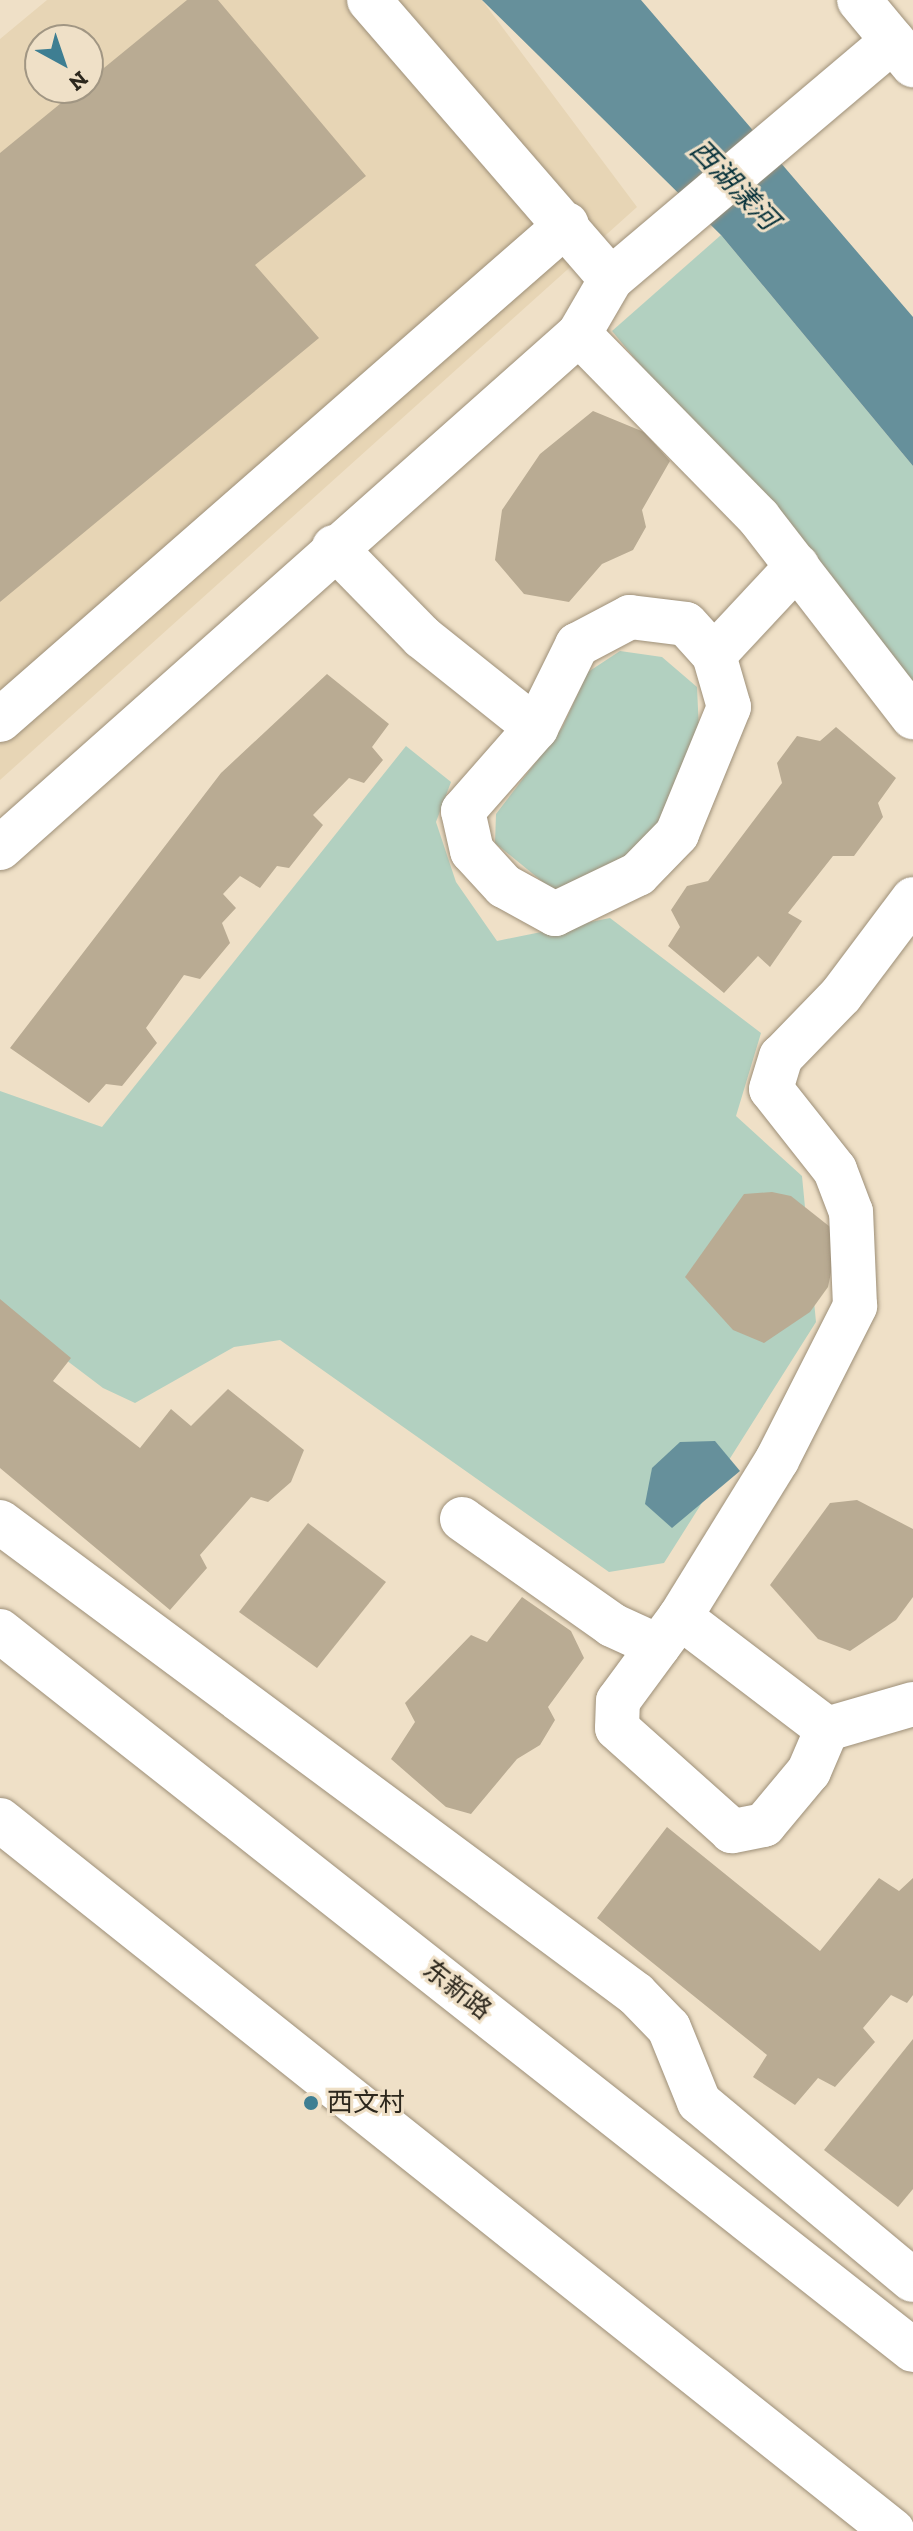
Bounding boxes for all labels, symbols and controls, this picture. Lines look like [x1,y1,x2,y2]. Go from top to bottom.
north arrow [24,24,104,104]
text: N [63,66,94,97]
water label: 西湖漾河 [683,133,785,237]
street label: 东新路 [417,1954,497,2026]
place label: 西文村 [327,2087,405,2119]
marker: 西文村 [302,2094,320,2112]

